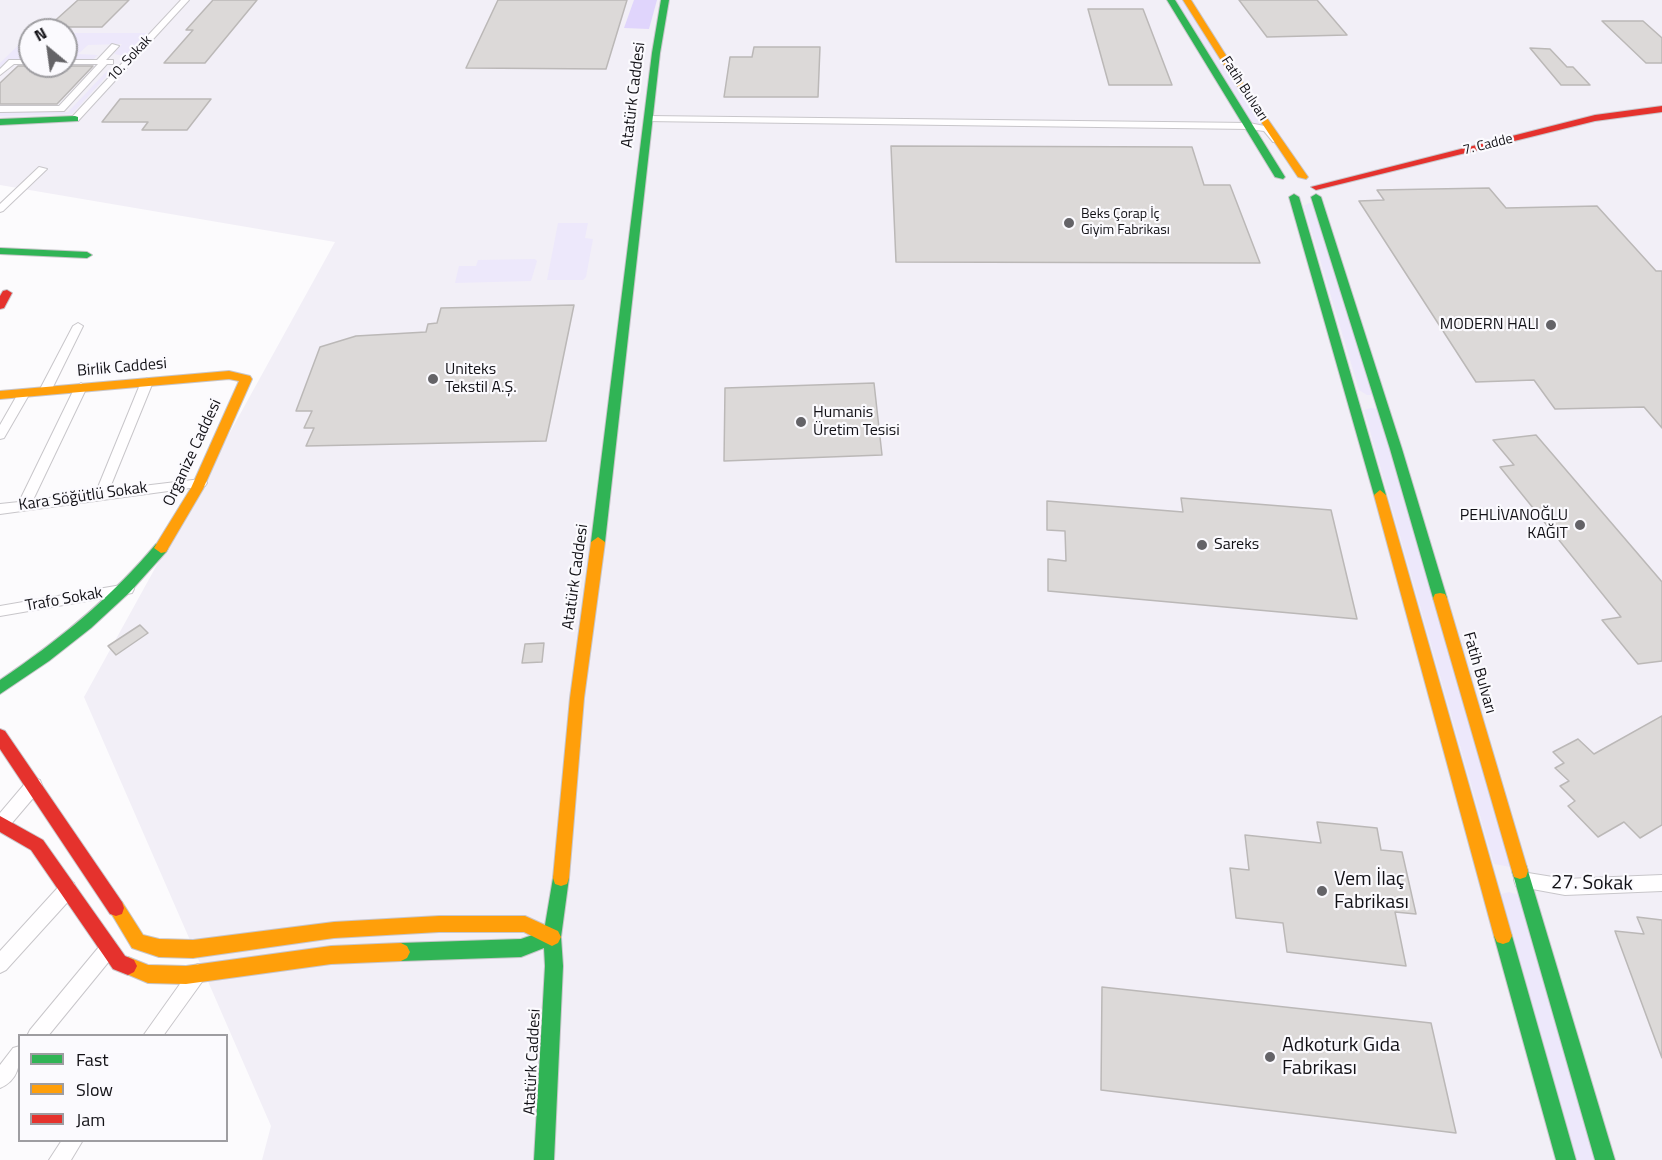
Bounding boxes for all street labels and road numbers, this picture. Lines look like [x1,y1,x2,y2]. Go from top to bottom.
street label: 10. Sokak [104,32,156,86]
street label: Atatürk Caddesi [618,41,650,149]
street label: Fatih Bulvarı [1217,54,1271,124]
street label: 7. Cadde [1461,131,1515,159]
street label: Birlik Caddesi [76,355,168,381]
street label: Organize Caddesi [160,396,226,510]
street label: Kara Söğütlü Sokak [17,478,149,516]
street label: Atatürk Caddesi [559,523,593,631]
street label: Trafo Sokak [24,584,104,616]
street label: Fatih Bulvarı [1458,630,1500,716]
street label: 27. Sokak [1551,871,1633,897]
street label: Atatürk Caddesi [521,1008,545,1116]

